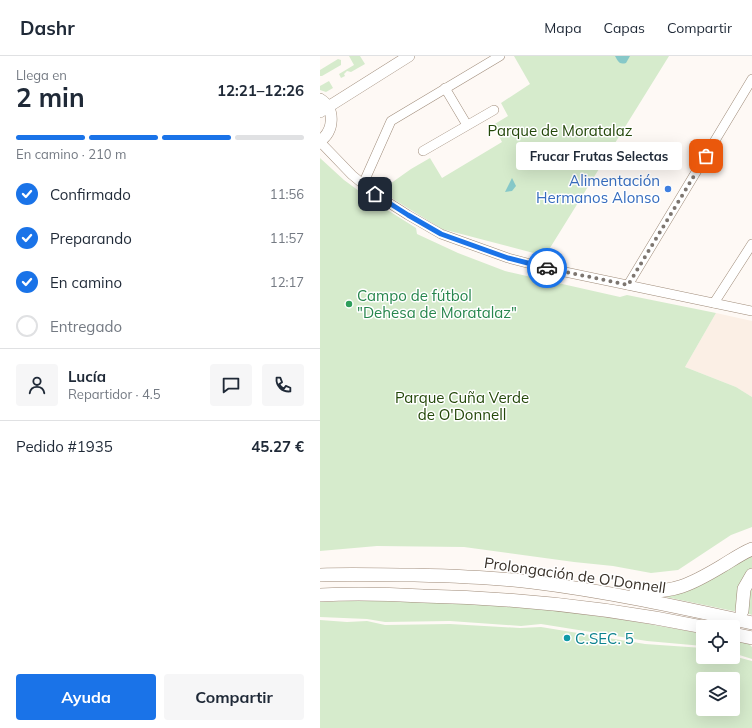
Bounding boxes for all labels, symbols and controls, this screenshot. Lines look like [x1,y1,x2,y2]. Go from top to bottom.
text: Dashr [20,16,75,40]
text: Mapa [544,19,582,37]
text: Capas [604,19,645,37]
text: Compartir [667,19,732,37]
text: Llega en [16,67,67,83]
text: 2 min [16,81,85,114]
text: 12:21–12:26 [217,81,304,100]
park label: Parque de Moratalaz [488,121,633,140]
pin [689,139,723,173]
callout: Frucar Frutas Selectas [516,142,682,170]
icon: bag [695,145,717,167]
text: En camino · 210 m [16,146,126,162]
text: Frucar Frutas Selectas [530,148,668,164]
place label: Alimentación Hermanos Alonso [536,171,660,207]
pin [358,177,392,211]
icon: check [16,183,38,205]
icon: home [364,183,386,205]
marker: Alimentación Hermanos Alonso [663,184,673,194]
text: Confirmado [50,185,131,204]
text: 11:56 [270,186,304,202]
icon: check [16,227,38,249]
text: Preparando [50,229,132,248]
text: 11:57 [270,230,304,246]
courier [527,248,567,288]
icon: car [536,257,558,279]
icon: check [16,271,38,293]
text: En camino [50,273,122,292]
text: 12:17 [270,274,304,290]
place label: Campo de fútbol "Dehesa de Moratalaz" [357,286,517,322]
marker: Campo de fútbol "Dehesa de Moratalaz" [344,299,354,309]
text: Entregado [50,317,122,336]
button: person [16,364,58,406]
button: chat [210,364,252,406]
button: phone [262,364,304,406]
text: Lucía [68,367,106,386]
text: Repartidor · 4.5 [68,386,161,402]
park label: Parque Cuña Verde de O'Donnell [395,388,529,424]
text: Pedido #1935 [16,437,113,456]
text: 45.27 € [251,437,304,456]
street label: Prolongación de O'Donnell [483,553,667,597]
map controls [696,620,740,716]
button: locate [696,620,740,664]
place label: C.SEC. 5 [575,629,634,648]
marker: C.SEC. 5 [562,633,572,643]
button: layers [696,672,740,716]
button: Ayuda [16,674,156,720]
button: Compartir [164,674,304,720]

